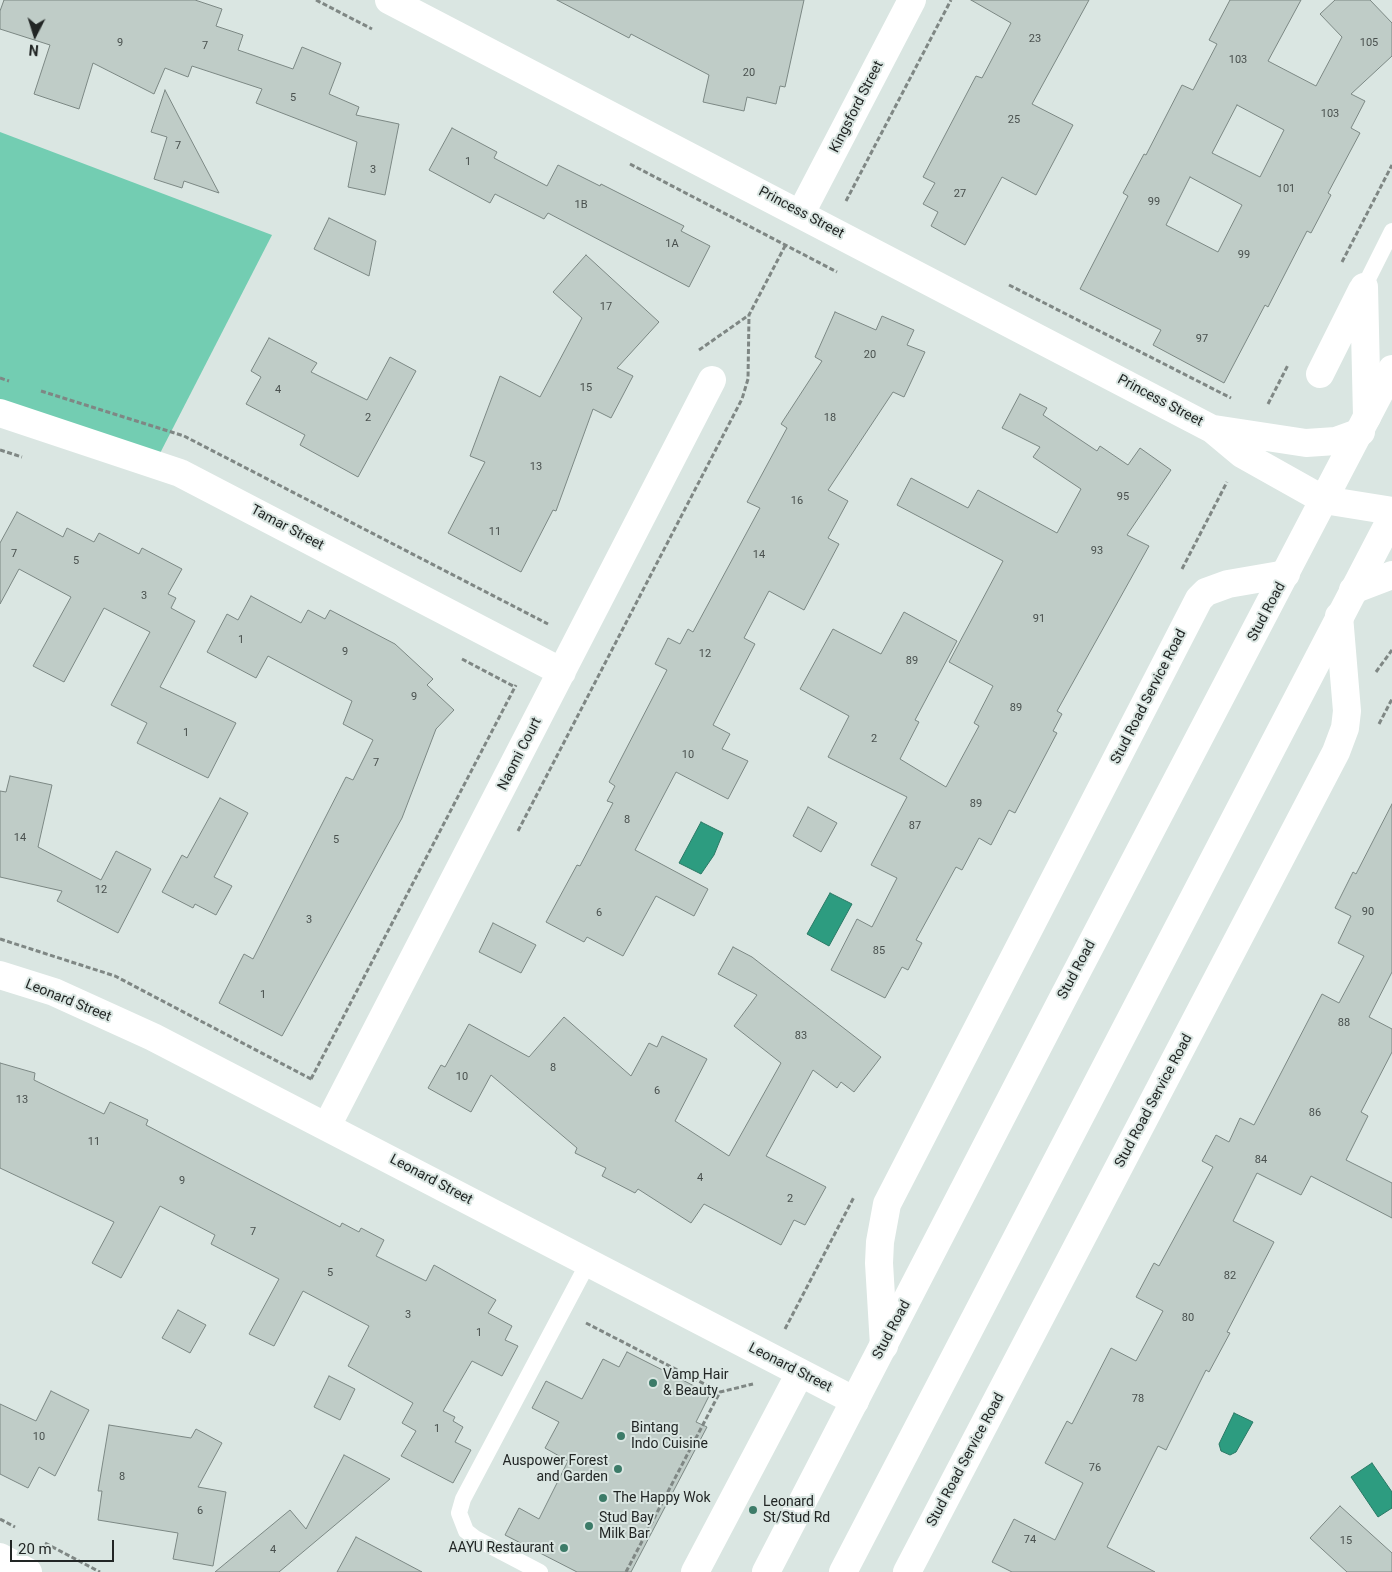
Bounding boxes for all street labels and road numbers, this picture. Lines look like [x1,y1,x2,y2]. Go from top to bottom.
street label: Kingsford Street [827,58,887,156]
street label: Princess Street [755,183,847,243]
street label: Princess Street [1114,371,1206,431]
street label: Tamar Street [248,502,326,554]
street label: Stud Road [1245,580,1289,644]
street label: Stud Road Service Road [1108,627,1190,767]
street label: Naomi Court [495,715,545,793]
street label: Stud Road [1055,938,1099,1002]
street label: Leonard Street [23,976,113,1026]
street label: Stud Road Service Road [1112,1031,1196,1171]
street label: Leonard Street [387,1151,475,1209]
street label: Stud Road [870,1298,914,1362]
street label: Leonard Street [746,1340,834,1396]
street label: Stud Road Service Road [924,1390,1008,1530]

